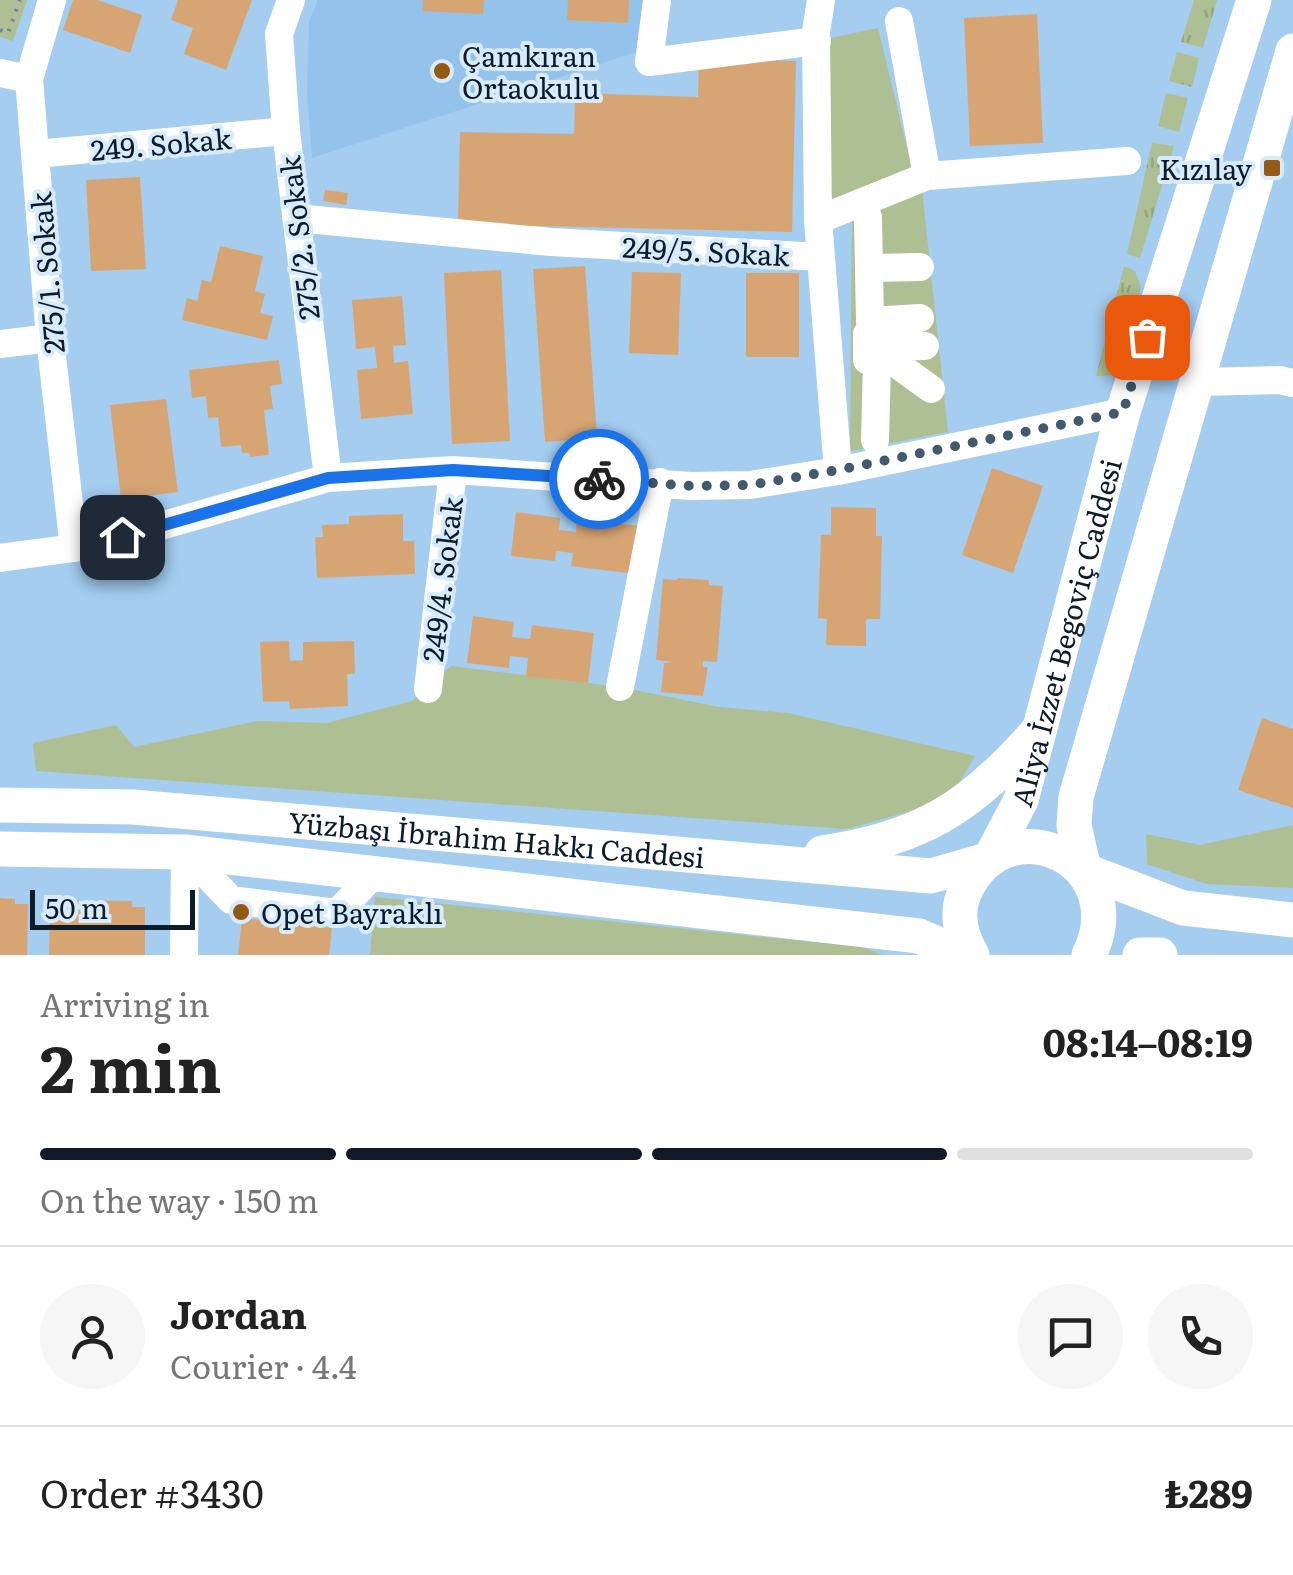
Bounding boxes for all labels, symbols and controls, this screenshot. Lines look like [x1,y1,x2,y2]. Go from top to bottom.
place label: Çamkıran Ortaokulu [462,34,600,108]
marker: Çamkıran Ortaokulu [431,60,453,82]
street label: 249. Sokak [89,116,234,170]
place label: Kızılay [1160,147,1253,189]
street label: 275/2. Sokak [267,153,329,322]
marker: Kızılay [1261,157,1283,179]
street label: 275/1. Sokak [18,190,74,355]
street label: 249/5. Sokak [621,225,792,275]
pin [1105,295,1190,380]
icon: bag [1120,310,1175,365]
courier [549,429,649,529]
icon: bike [572,452,627,507]
street label: Aliya İzzet Begoviç Caddesi [999,454,1131,811]
street label: 249/4. Sokak [410,493,472,664]
pin [80,495,165,580]
icon: home [95,510,150,565]
street label: Yüzbaşı İbrahim Hakkı Caddesi [287,800,706,877]
scale bar [30,885,195,930]
text: 50 m [45,886,108,928]
place label: Opet Bayraklı [261,891,443,933]
marker: Opet Bayraklı [230,901,252,923]
text: Arriving in [40,979,210,1027]
text: 08:14–08:19 [1043,1012,1253,1069]
text: 2 min [40,1016,222,1113]
text: On the way · 150 m [40,1175,319,1223]
button: person [40,1284,145,1389]
text: Jordan [170,1284,307,1341]
button: chat [1018,1284,1123,1389]
button: phone [1148,1284,1253,1389]
text: Courier · 4.4 [170,1341,357,1389]
text: Order #3430 [40,1463,264,1520]
text: ₺289 [1164,1463,1253,1520]

